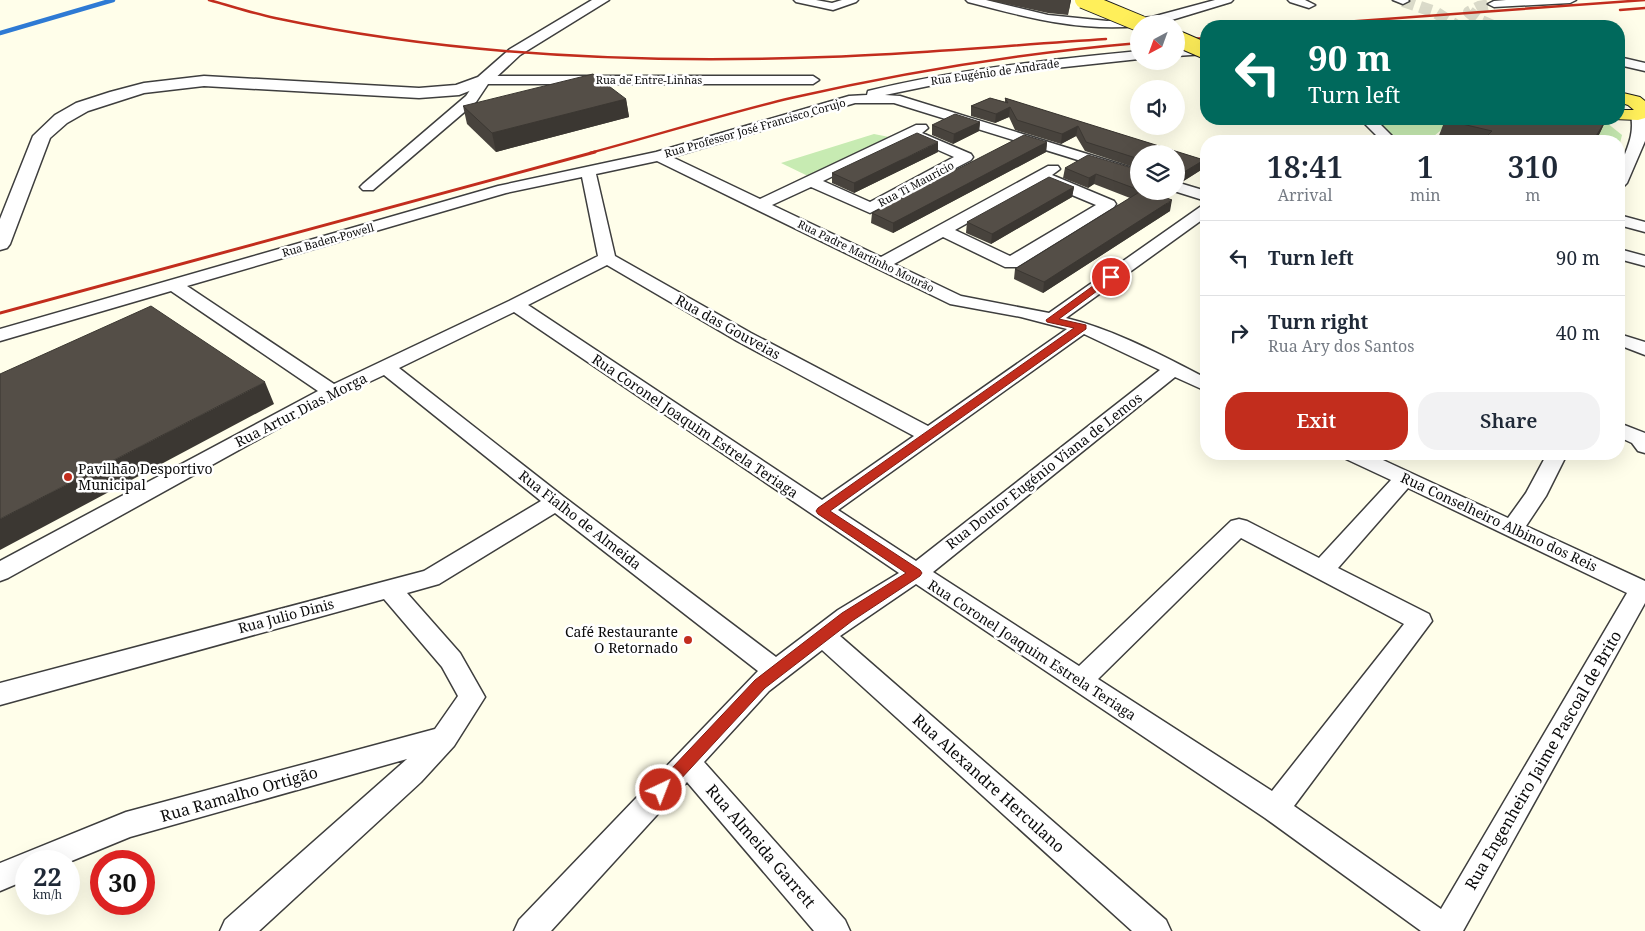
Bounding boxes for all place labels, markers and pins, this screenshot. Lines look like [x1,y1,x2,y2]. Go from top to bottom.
pin [1090,256,1132,298]
place label: Pavilhão Desportivo Municipal [78,459,213,494]
marker: Pavilhão Desportivo Municipal [62,471,74,483]
place label: Café Restaurante O Retornado [565,622,678,657]
marker: Café Restaurante O Retornado [682,634,694,646]

